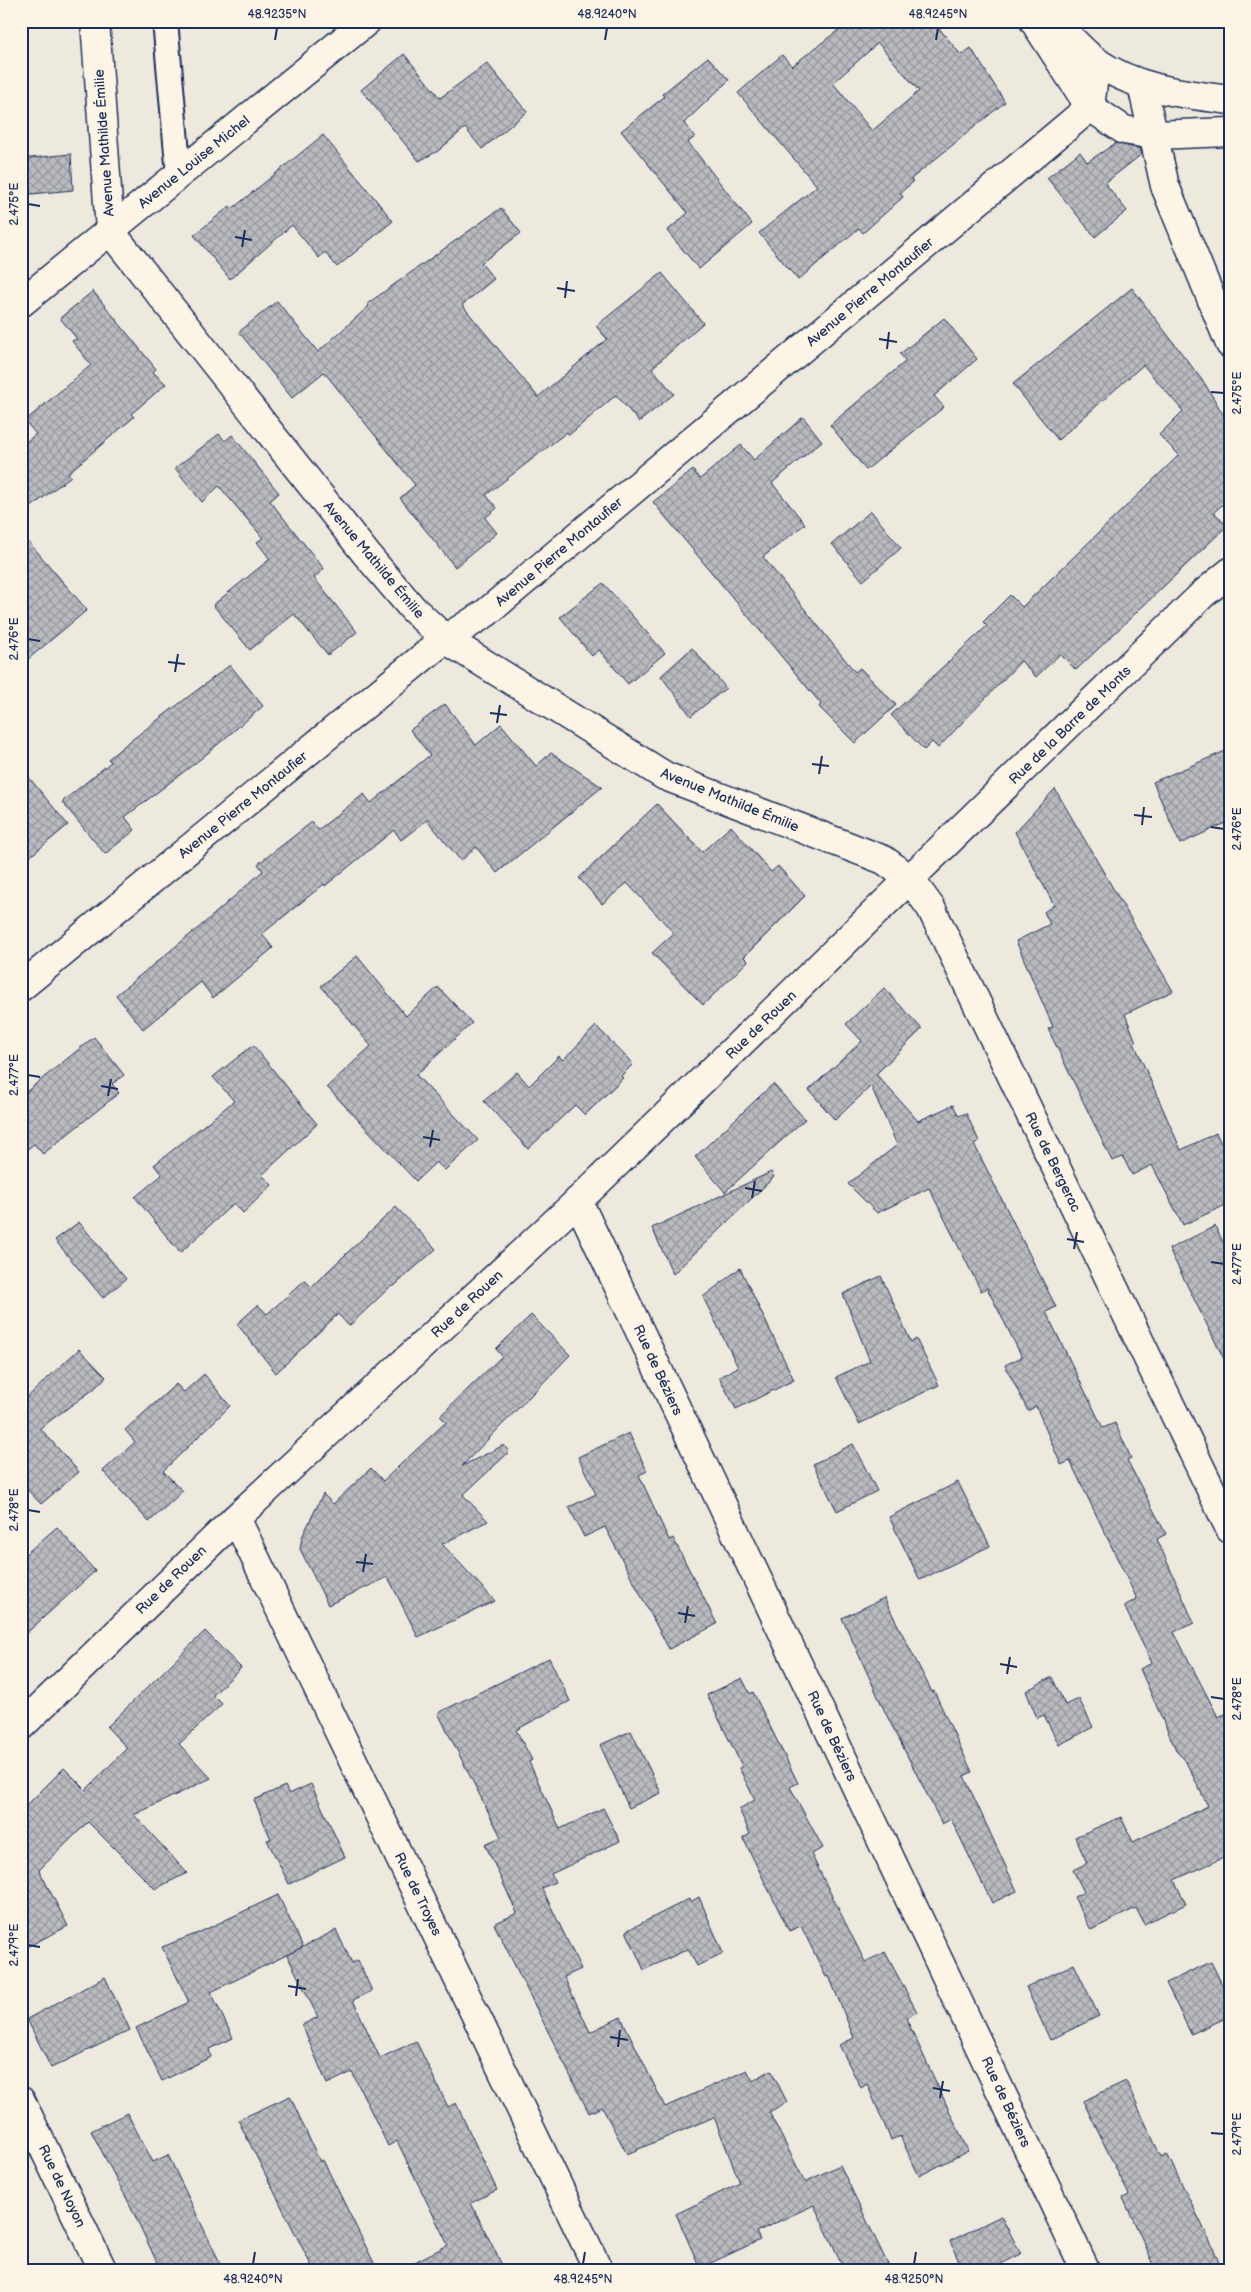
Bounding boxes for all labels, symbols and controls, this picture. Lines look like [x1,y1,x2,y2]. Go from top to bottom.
text: 48.9235°N [247,7,307,22]
text: 48.9240°N [577,7,637,22]
text: 48.9245°N [908,7,968,22]
street label: Avenue Mathilde Émilie [89,69,118,217]
street label: Avenue Louise Michel [135,112,253,212]
text: 2.475°E [7,183,22,225]
street label: Avenue Pierre Montaufier [803,233,938,350]
text: 2.475°E [1230,372,1245,414]
street label: Avenue Pierre Montaufier [492,493,627,610]
street label: Avenue Mathilde Émilie [320,497,429,622]
text: 2.476°E [7,617,22,661]
street label: Rue de la Barre de Monts [1005,662,1135,788]
street label: Avenue Pierre Montaufier [175,747,312,862]
street label: Avenue Mathilde Émilie [658,764,802,836]
text: 2.476°E [1230,807,1245,851]
street label: Rue de Rouen [722,987,800,1063]
text: 2.477°E [7,1054,22,1096]
street label: Rue de Bergerac [1021,1109,1085,1215]
text: 2.477°E [1230,1243,1245,1285]
street label: Rue de Rouen [428,1266,506,1341]
street label: Rue de Béziers [630,1322,686,1418]
text: 2.478°E [7,1488,22,1532]
street label: Rue de Rouen [132,1542,210,1618]
text: 2.478°E [1230,1677,1245,1721]
street label: Rue de Béziers [804,1688,860,1784]
street label: Rue de Troyes [391,1850,446,1938]
text: 2.479°E [7,1923,22,1967]
street label: Rue de Béziers [978,2054,1034,2150]
text: 2.479°E [1230,2112,1245,2156]
street label: Rue de Noyon [35,2142,89,2230]
text: 48.9240°N [223,2272,283,2287]
text: 48.9245°N [553,2272,613,2287]
text: 48.9250°N [884,2272,944,2287]

